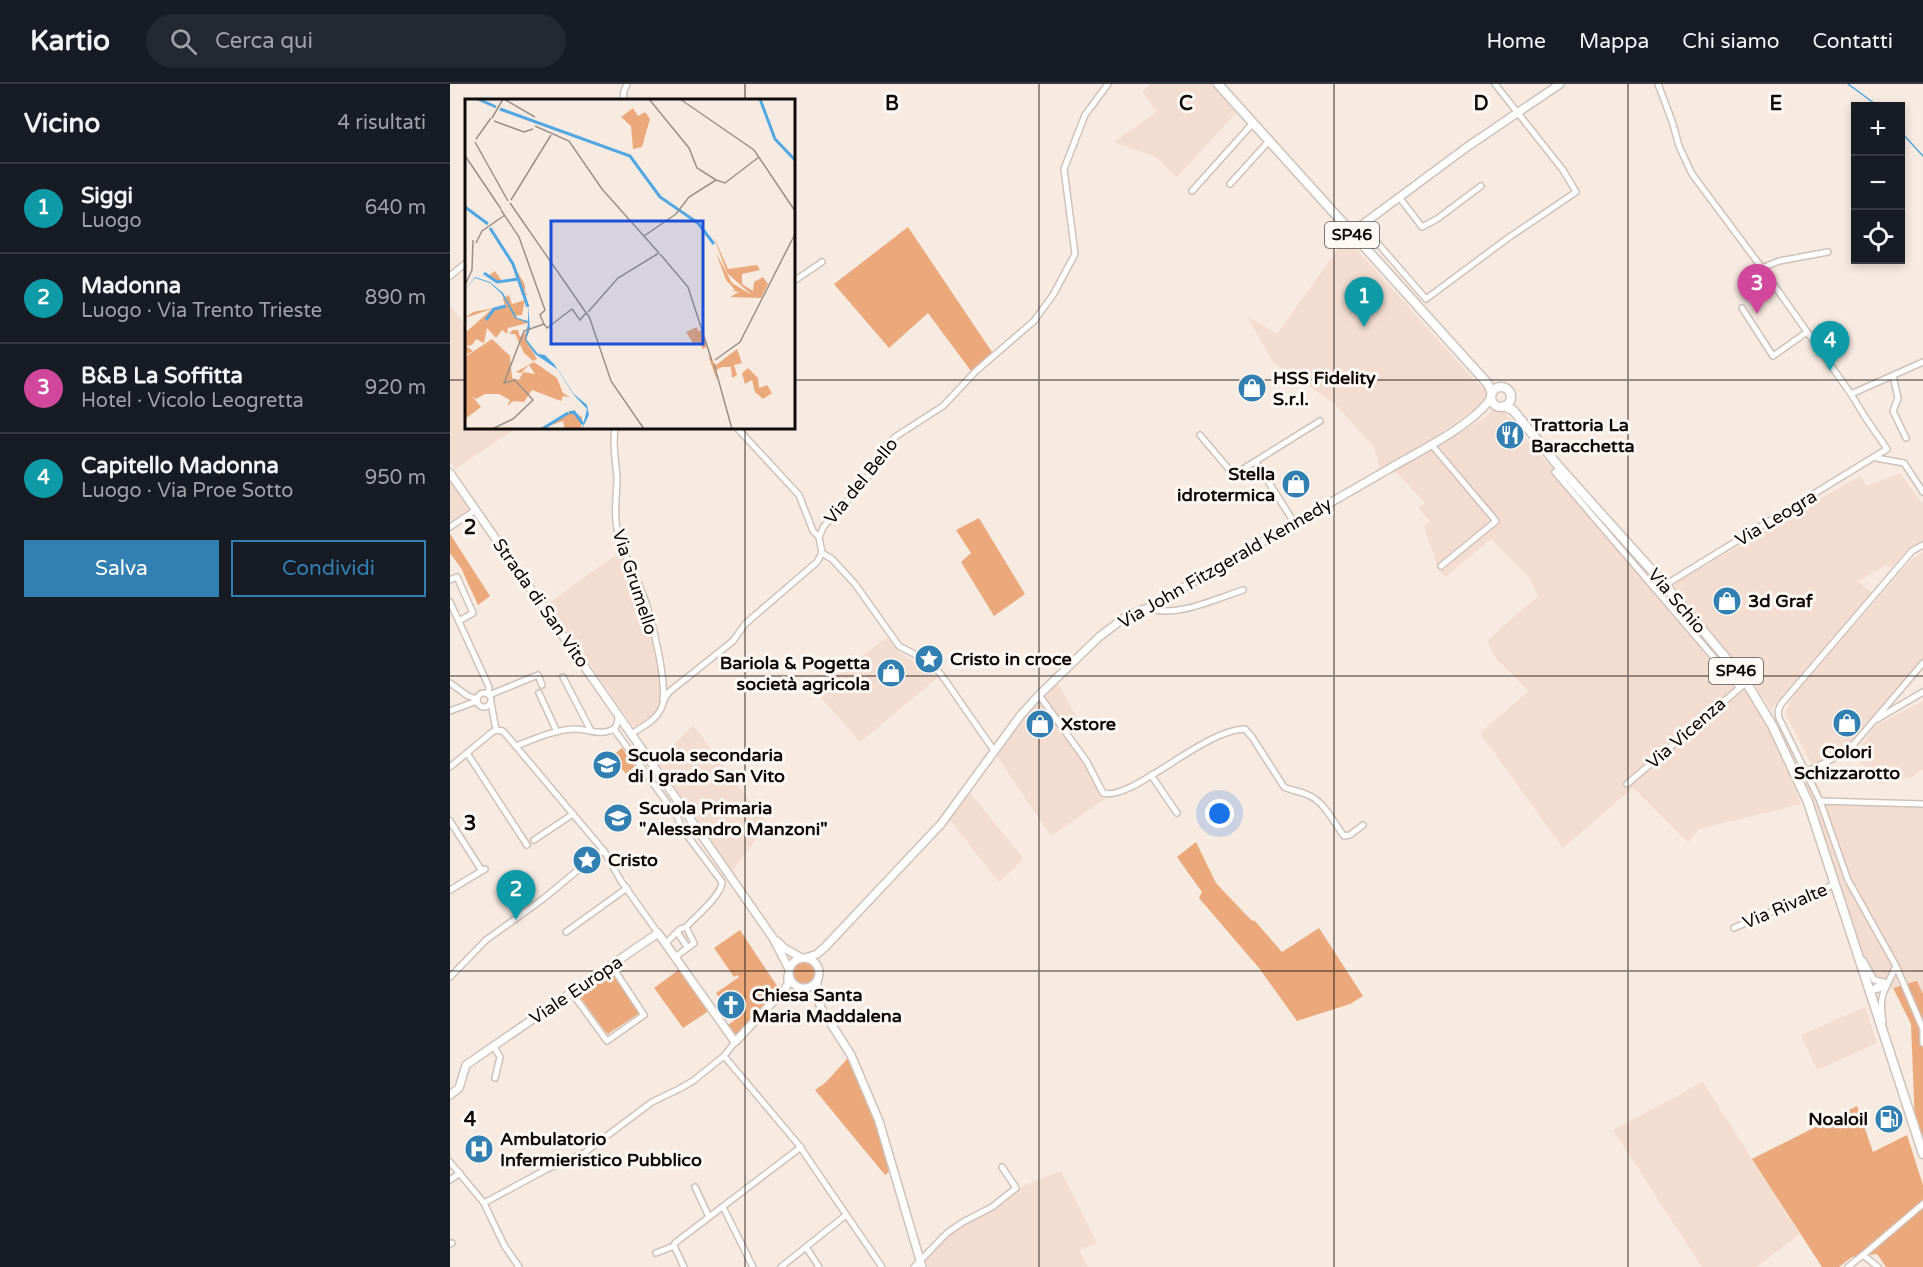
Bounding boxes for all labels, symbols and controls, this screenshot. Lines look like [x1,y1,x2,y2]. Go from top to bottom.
search box [146,14,566,68]
text: Kartio [30,24,110,58]
icon: search [167,25,200,58]
text: Cerca qui [215,28,313,54]
text: Home [1486,29,1546,54]
text: Mappa [1579,29,1649,54]
text: Chi siamo [1682,29,1780,54]
text: Contatti [1813,29,1893,54]
text: B [885,92,899,116]
text: C [1179,92,1193,116]
text: D [1473,92,1489,116]
text: E [1770,92,1783,116]
inset map [465,99,795,429]
map controls [1851,102,1905,264]
button: + [1851,102,1905,156]
text: Vicino [24,108,100,139]
text: 4 risultati [338,111,426,135]
button: − [1851,156,1905,210]
text: Siggi [81,183,133,209]
text: 1 [37,196,50,220]
text: 640 m [365,196,426,220]
text: Luogo [81,209,142,233]
button: locate [1851,210,1905,264]
road number: SP46 [1325,222,1379,248]
pin: 3 [1738,264,1776,314]
text: Madonna [81,273,181,299]
pin: 1 [1344,278,1384,327]
text: 2 [37,286,50,310]
text: 890 m [365,286,426,310]
text: Luogo · Via Trento Trieste [81,299,322,323]
pin: 4 [1810,322,1850,371]
text: B&B La Soffitta [81,363,243,389]
place label: HSS Fidelity S.r.l. [1273,367,1376,410]
shop icon: HSS Fidelity S.r.l. [1236,372,1268,404]
text: 3 [37,376,50,400]
text: 920 m [365,376,426,400]
text: Hotel · Vicolo Leogretta [81,389,304,413]
place label: Trattoria La Baracchetta [1530,414,1635,457]
restaurant icon: Trattoria La Baracchetta [1494,419,1526,451]
street label: Via del Bello [819,433,903,529]
text: Capitello Madonna [81,453,279,479]
place label: Stella idrotermica [1177,463,1275,506]
text: 4 [37,466,50,490]
text: 950 m [365,466,426,490]
shop icon: Stella idrotermica [1280,468,1312,500]
text: Luogo · Via Proe Sotto [81,479,293,503]
street label: Via Leogra [1731,485,1821,551]
street label: Via John Fitzgerald Kennedy [1114,493,1336,633]
text: 2 [464,516,476,540]
street label: Via Grumello [608,526,662,638]
street label: Strada di San Vito [488,534,594,672]
button: Salva [24,540,219,597]
button: Condividi [231,540,426,597]
street label: Via Schio [1643,564,1711,638]
shop icon: 3d Graf [1711,585,1743,617]
place label: 3d Graf [1748,590,1814,612]
place icon: Cristo in croce [913,643,945,675]
place label: Cristo in croce [950,648,1072,670]
place label: Bariola & Pogetta società agricola [720,652,870,695]
shop icon: Bariola & Pogetta società agricola [875,657,907,689]
road number: SP46 [1709,658,1763,684]
street label: Via Vicenza [1642,693,1730,773]
shop icon: Colori Schizzarotto [1831,707,1863,739]
shop icon: Xstore [1024,708,1056,740]
place label: Xstore [1061,713,1116,735]
place label: Colori Schizzarotto [1794,741,1900,784]
place label: Scuola secondaria di I grado San Vito [628,744,785,787]
school or university icon: Scuola secondaria di I grado San Vito [591,749,623,781]
place label: Scuola Primaria "Alessandro Manzoni" [639,797,828,840]
your location [1205,799,1234,828]
school or university icon: Scuola Primaria "Alessandro Manzoni" [602,802,634,834]
text: 3 [464,812,476,836]
place icon: Cristo [571,844,603,876]
place label: Cristo [608,849,658,871]
pin: 2 [496,870,536,920]
street label: Via Rivalte [1739,878,1831,934]
street label: Viale Europa [525,951,627,1029]
place label: Chiesa Santa Maria Maddalena [752,984,902,1027]
church icon: Chiesa Santa Maria Maddalena [715,989,747,1021]
fuel station icon: Noaloil [1873,1103,1905,1135]
text: 4 [464,1108,477,1132]
place label: Noaloil [1808,1108,1868,1130]
place label: Ambulatorio Infermieristico Pubblico [500,1128,702,1171]
hospital icon: Ambulatorio Infermieristico Pubblico [463,1133,495,1165]

